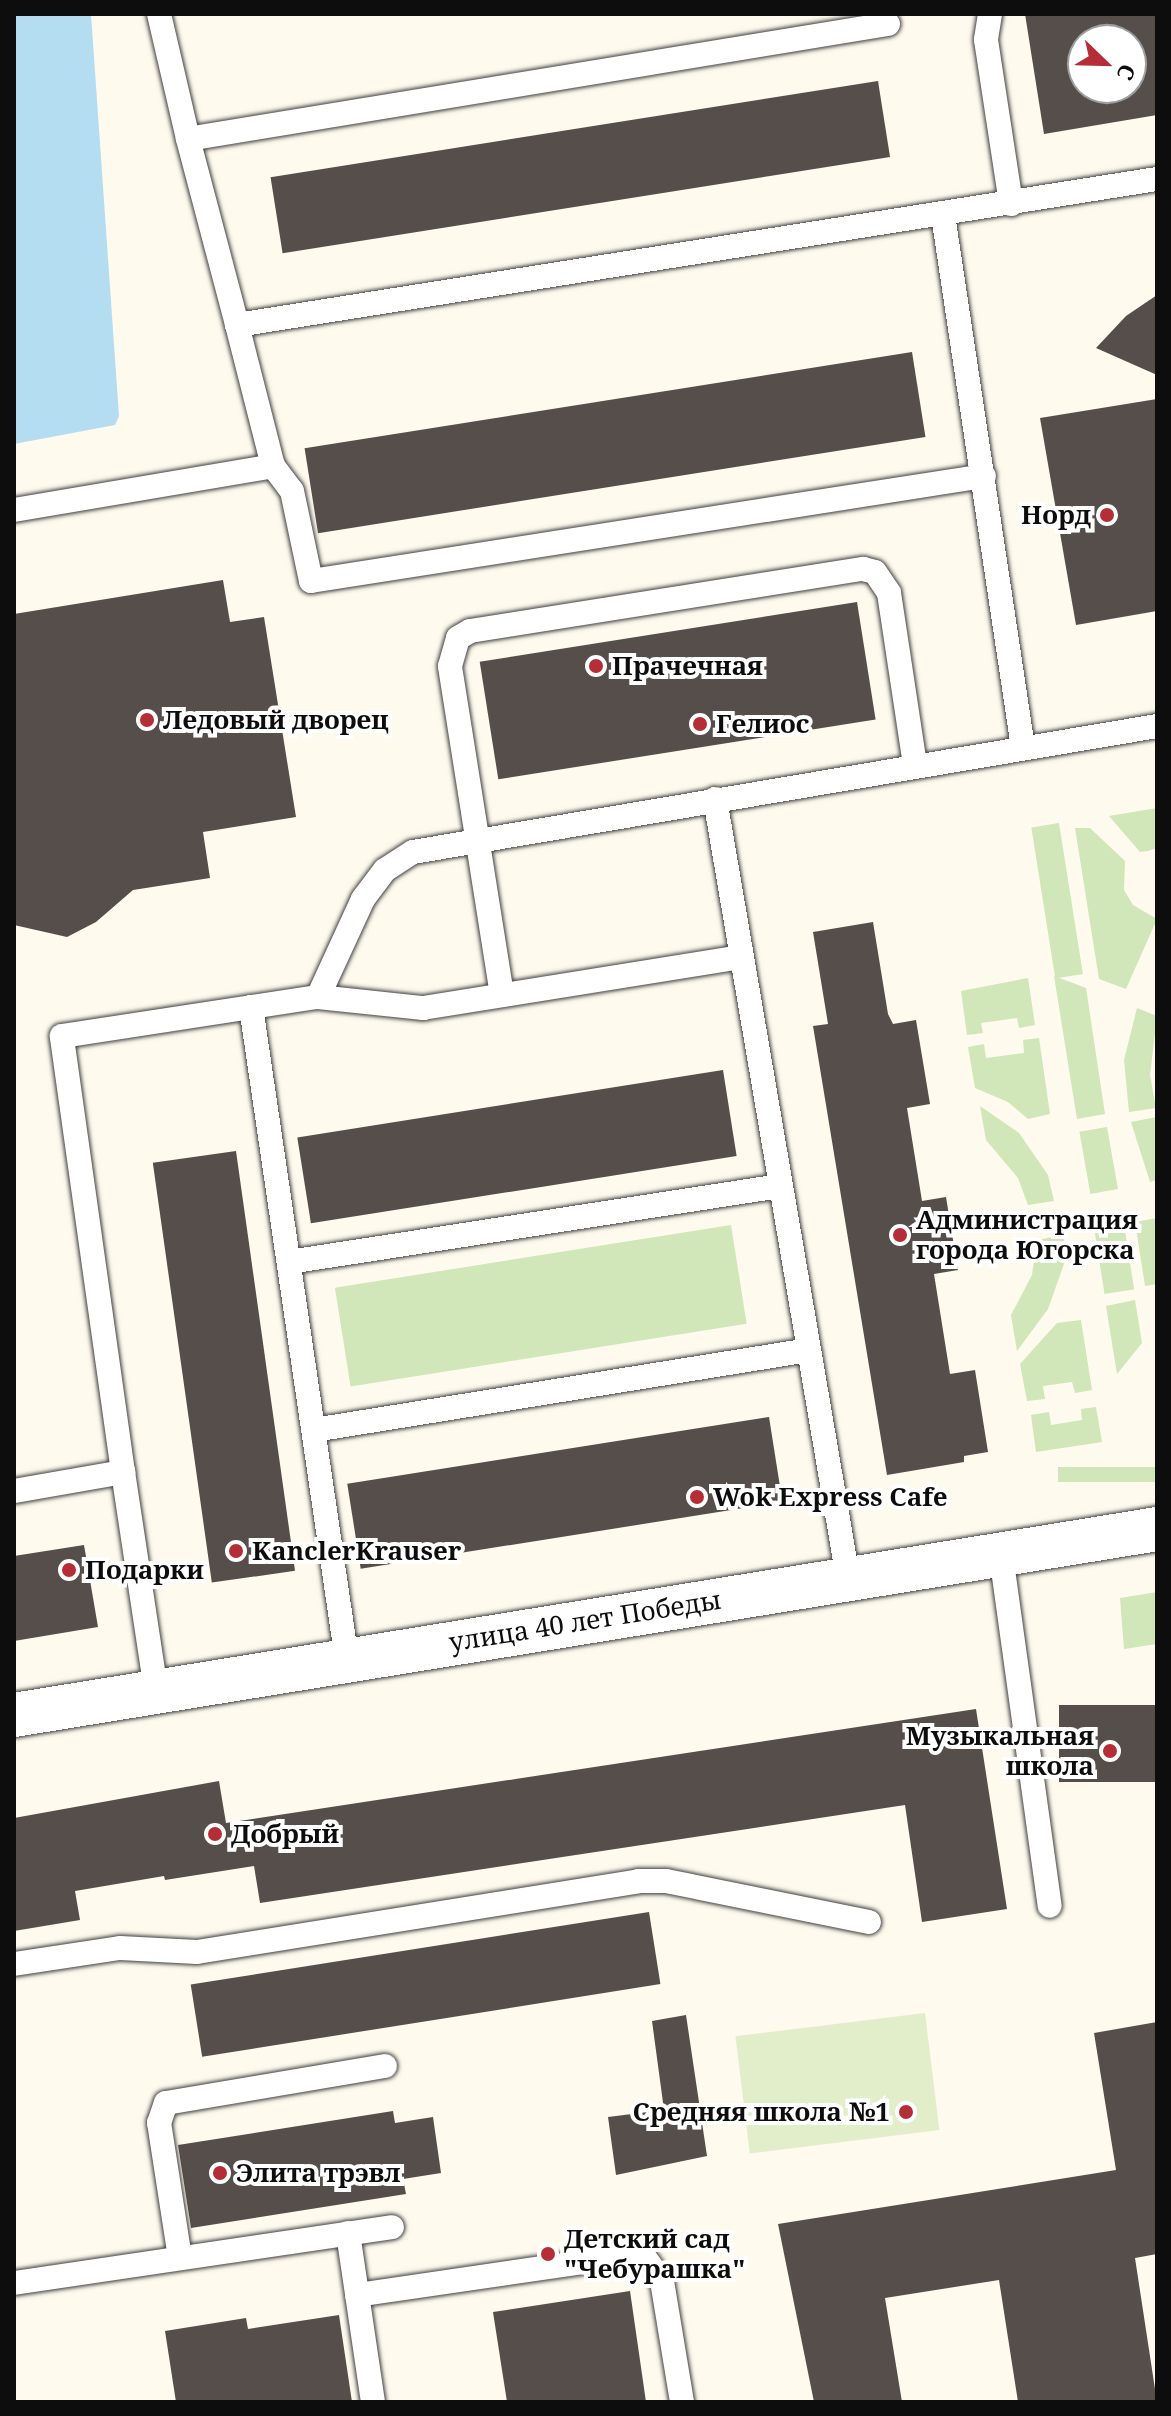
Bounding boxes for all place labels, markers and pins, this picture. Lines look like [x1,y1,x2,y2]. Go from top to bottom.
place label: Норд [1021,499,1091,531]
marker: Норд [1098,506,1116,524]
place label: Прачечная [612,650,763,682]
marker: Прачечная [587,657,605,675]
place label: Ледовый дворец [163,704,389,736]
place label: Гелиос [716,708,809,740]
marker: Ледовый дворец [138,711,156,729]
marker: Гелиос [691,715,709,733]
place label: Администрация города Югорска [916,1204,1138,1266]
marker: Администрация города Югорска [891,1226,909,1244]
place label: Wok Express Cafe [713,1481,948,1513]
marker: Wok Express Cafe [688,1488,706,1506]
place label: KanclerKrauser [252,1535,461,1567]
marker: KanclerKrauser [227,1542,245,1560]
place label: Подарки [85,1554,204,1586]
marker: Подарки [60,1561,78,1579]
place label: Музыкальная школа [906,1720,1094,1782]
marker: Музыкальная школа [1101,1742,1119,1760]
place label: Добрый [231,1818,339,1850]
marker: Добрый [206,1825,224,1843]
place label: Средняя школа №1 [633,2096,890,2128]
marker: Средняя школа №1 [897,2103,915,2121]
place label: Элита трэвл [236,2157,401,2189]
marker: Элита трэвл [211,2164,229,2182]
place label: Детский сад "Чебурашка" [564,2223,745,2284]
marker: Детский сад "Чебурашка" [539,2245,557,2263]

